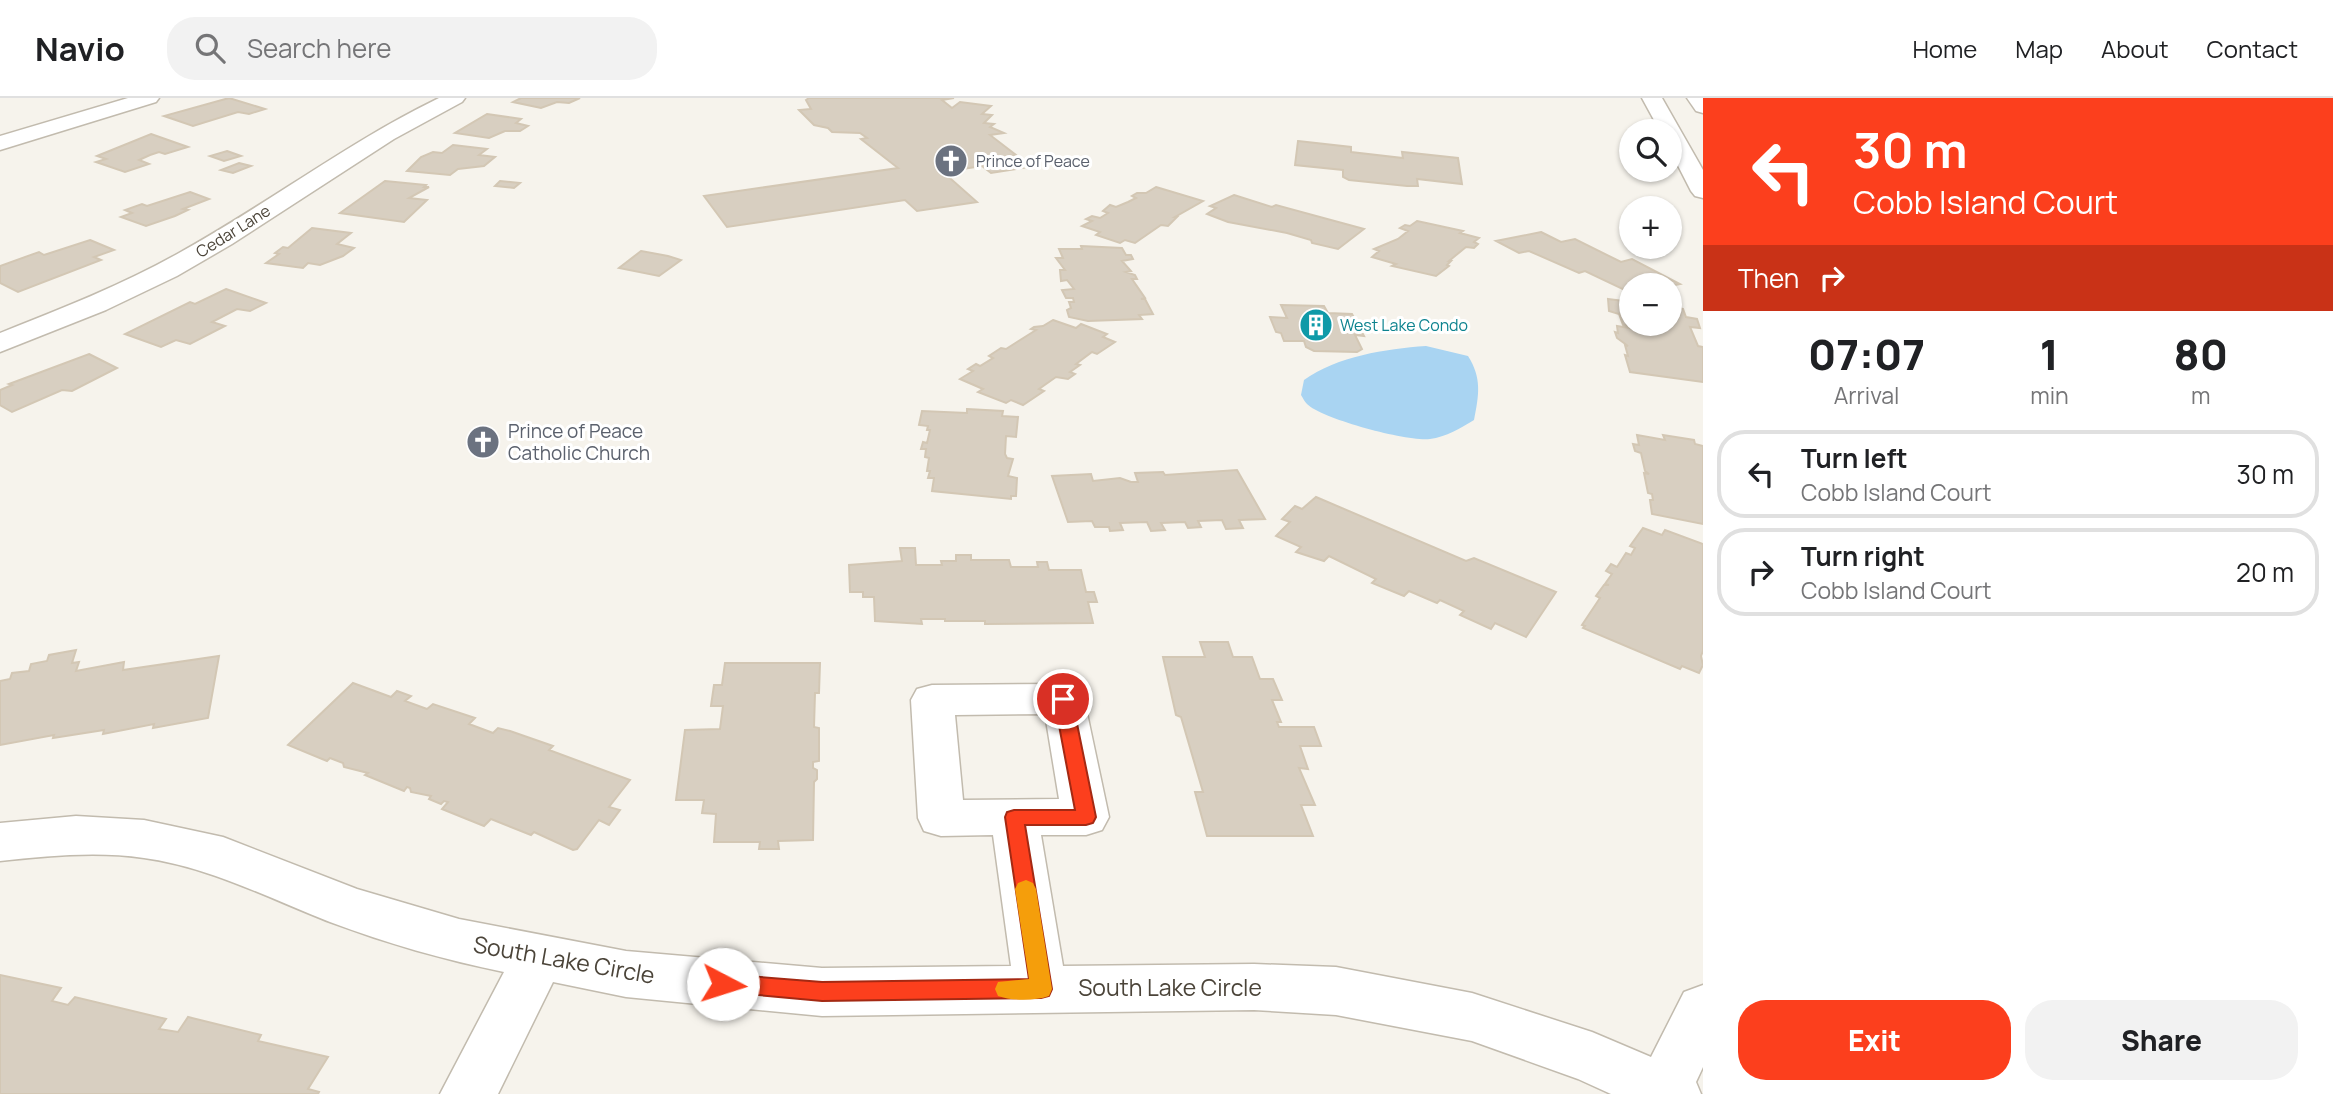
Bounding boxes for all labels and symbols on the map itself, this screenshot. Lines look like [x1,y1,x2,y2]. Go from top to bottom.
church icon: Prince of Peace [932,142,970,180]
place label: Prince of Peace [976,150,1090,172]
street label: Cedar Lane [192,199,274,263]
building icon: West Lake Condo [1297,306,1335,344]
place label: West Lake Condo [1340,314,1468,336]
place label: Prince of Peace Catholic Church [508,418,650,466]
church icon: Prince of Peace Catholic Church [464,423,502,461]
pin [1033,669,1093,729]
street label: South Lake Circle [471,927,657,991]
position arrow [686,947,760,1021]
street label: South Lake Circle [1078,971,1262,1003]

